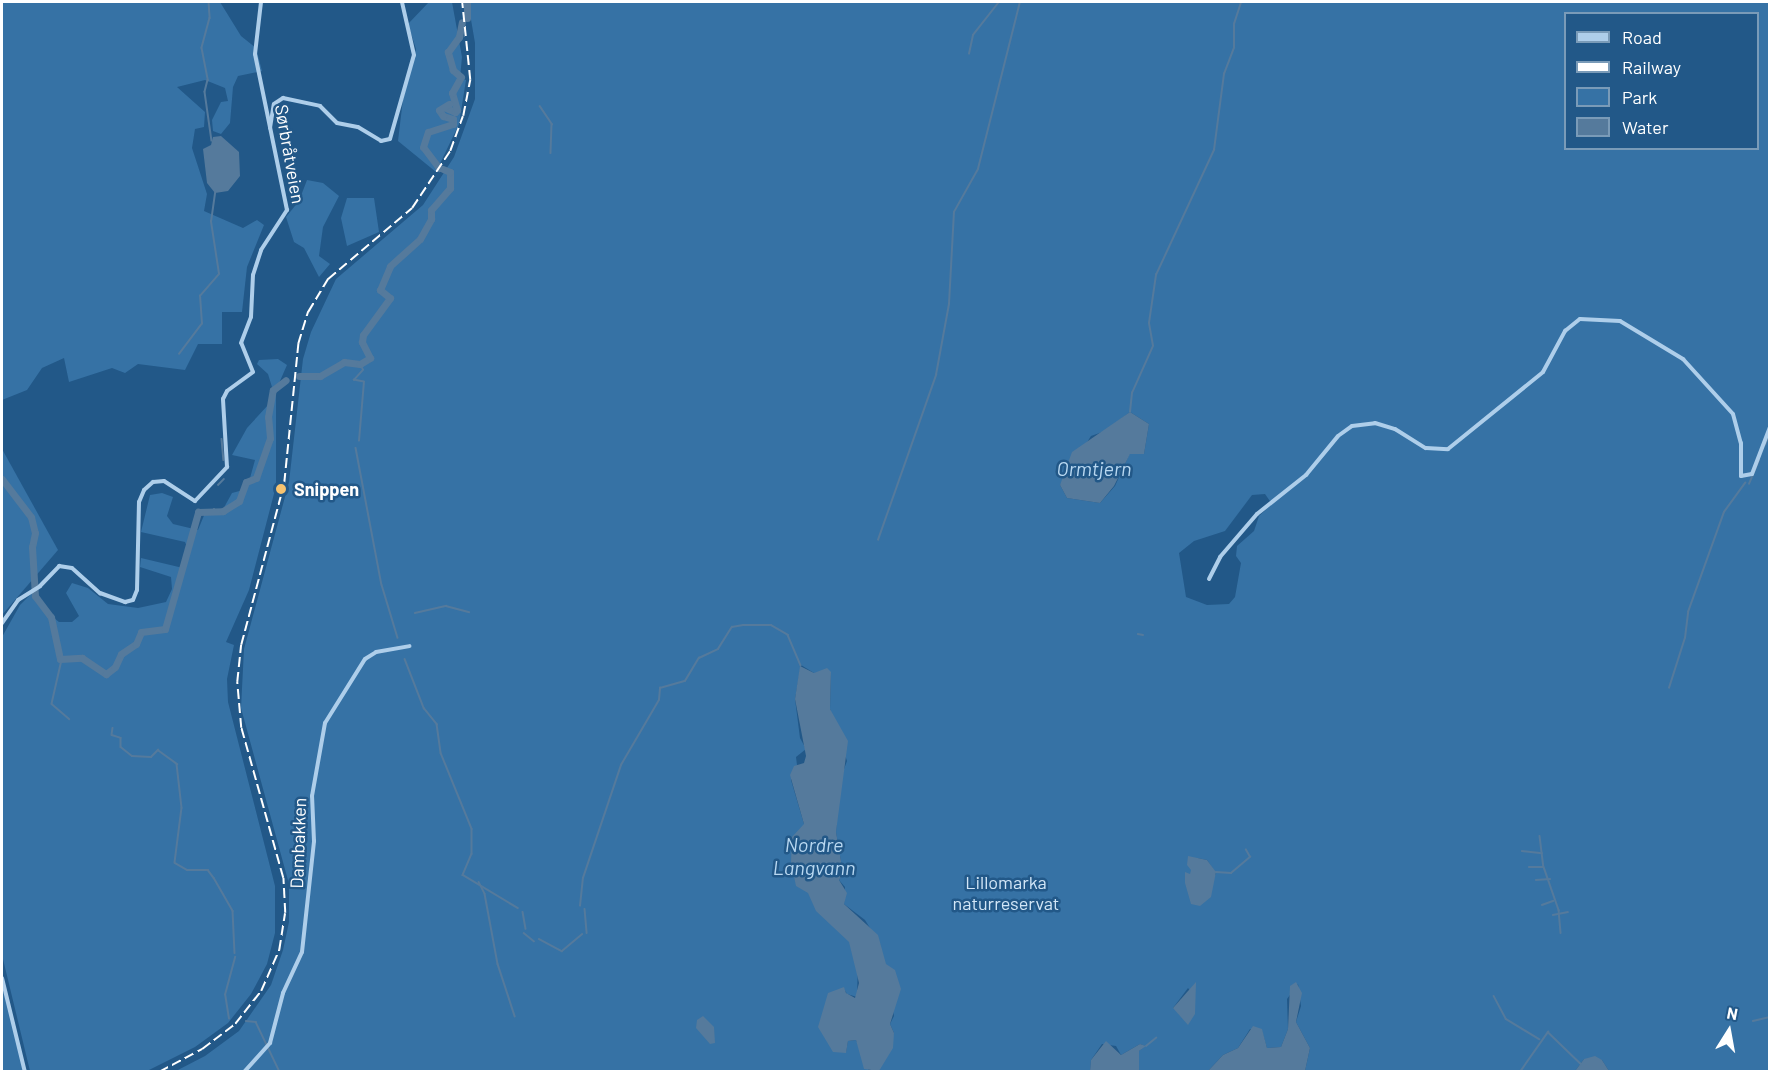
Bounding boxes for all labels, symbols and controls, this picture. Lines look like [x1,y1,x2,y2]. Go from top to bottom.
legend [1564,12,1759,150]
text: Road [1622,26,1662,48]
text: Railway [1622,56,1681,78]
text: Park [1622,86,1657,108]
street label: Sørbråtveien [271,103,309,205]
text: Water [1622,116,1669,138]
water label: Ormtjern [1057,456,1131,480]
place label: Snippen [294,478,359,500]
marker: Snippen [272,480,290,498]
street label: Dambakken [286,797,310,889]
water label: Nordre Langvann [773,833,855,880]
park label: Lillomarka naturreservat [953,872,1059,914]
north arrow [1699,1001,1759,1061]
text: N [1725,1002,1740,1023]

